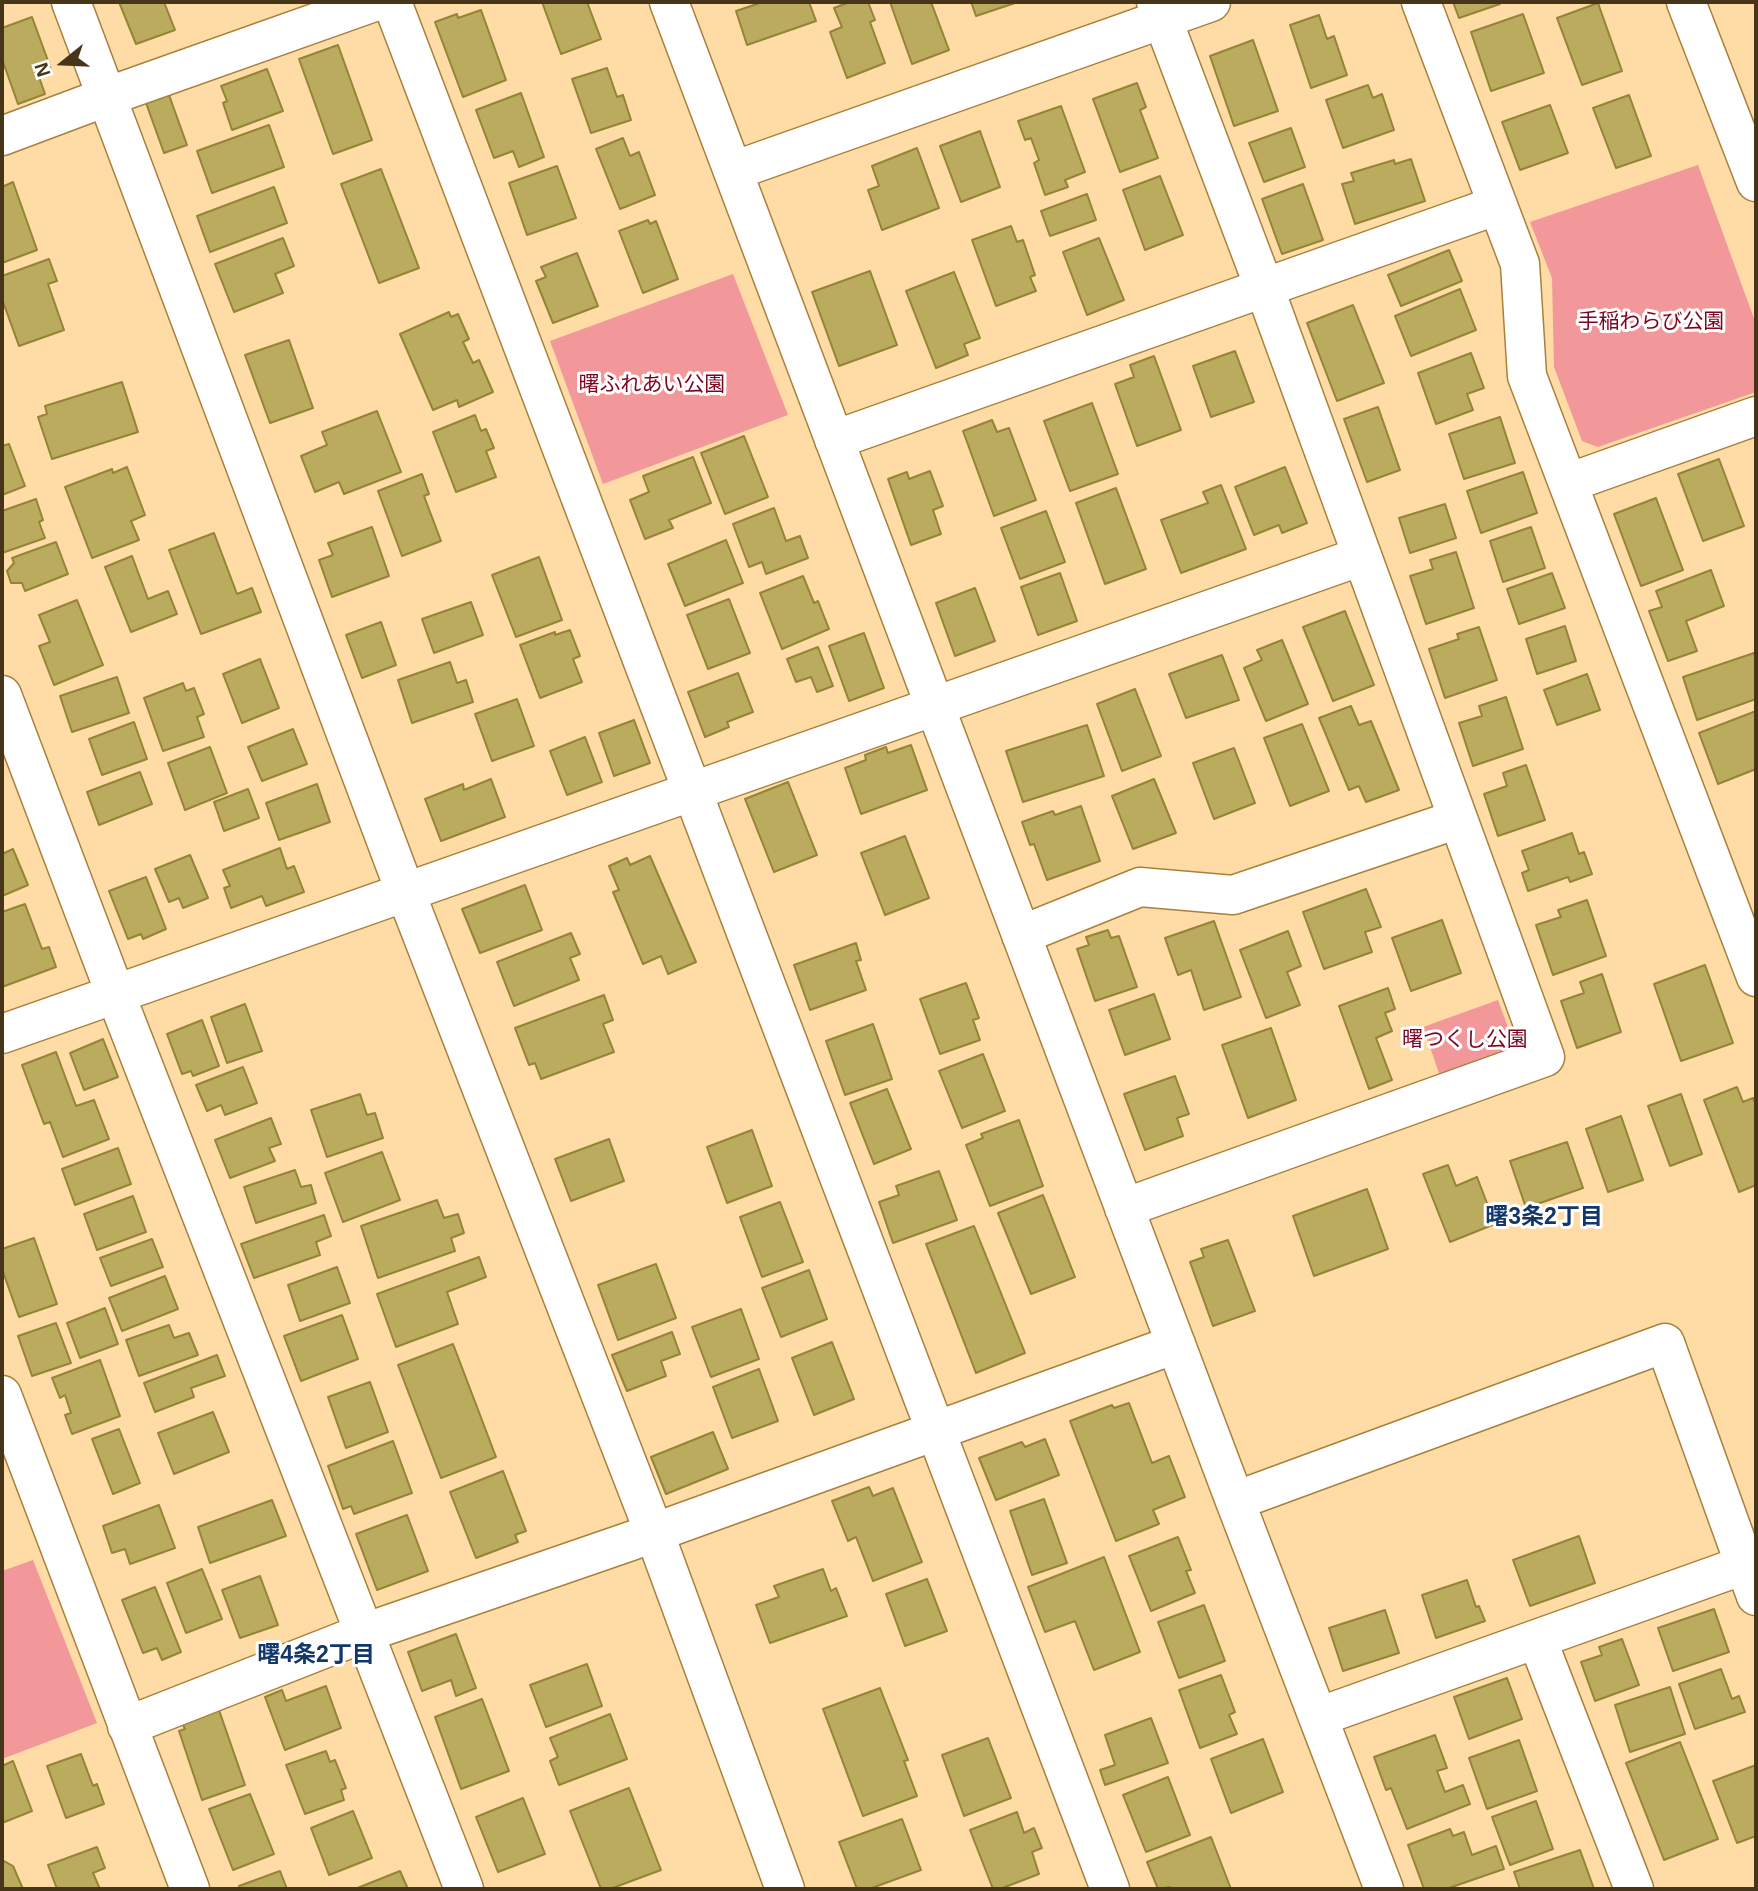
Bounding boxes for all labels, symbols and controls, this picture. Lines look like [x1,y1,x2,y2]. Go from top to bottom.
north arrow [28,28,98,98]
text: N [30,60,55,79]
park label: 手稲わらび公園 [1578,309,1724,335]
park label: 曙ふれあい公園 [579,372,725,398]
park label: 曙つくし公園 [1402,1027,1528,1053]
district label: 曙3条2丁目 [1485,1204,1603,1232]
district label: 曙4条2丁目 [257,1642,375,1670]

